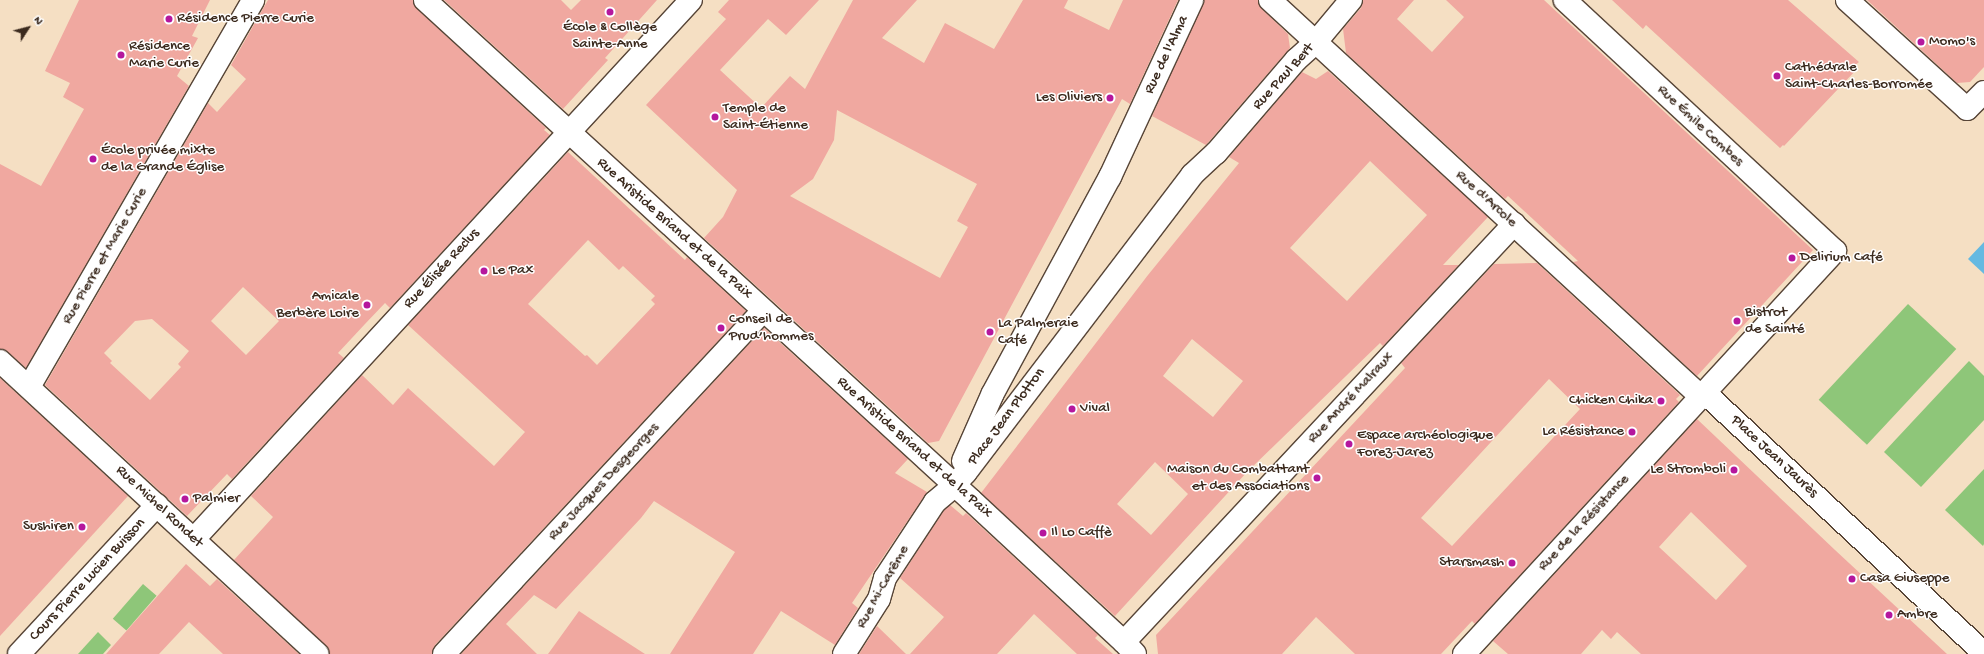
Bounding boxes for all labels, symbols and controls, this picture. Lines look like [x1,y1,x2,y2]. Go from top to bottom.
marker: École & Collège Sainte-Anne [605,7,615,17]
north arrow [8,8,48,48]
place label: Résidence Pierre Curie [177,10,314,28]
street label: Rue de l'Alma [1141,13,1193,97]
marker: Résidence Pierre Curie [164,14,174,24]
text: N [31,15,45,27]
place label: École & Collège Sainte-Anne [563,18,657,53]
place label: Momo's [1929,33,1975,51]
place label: Résidence Marie Curie [129,37,199,72]
marker: Momo's [1916,37,1926,47]
street label: Rue Paul Bert [1249,40,1319,114]
marker: Résidence Marie Curie [116,50,126,60]
place label: Cathédrale Saint-Charles-Borromée [1785,58,1933,93]
marker: Cathédrale Saint-Charles-Borromée [1772,71,1782,81]
street label: Rue Émile Combes [1653,81,1747,171]
place label: Les Oliviers [1036,89,1102,107]
marker: Les Oliviers [1105,93,1115,103]
place label: Temple de Saint-Étienne [723,99,808,134]
marker: Temple de Saint-Étienne [710,112,720,122]
place label: École privée mixte de la Grande Église [101,141,224,176]
marker: École privée mixte de la Grande Église [88,154,98,164]
street label: Rue Aristide Briand et de la Paix [593,154,755,304]
street label: Rue d'Arcole [1451,167,1521,231]
street label: Rue Pierre et Marie Curie [58,184,152,328]
street label: Rue Élisée Reclus [400,225,484,313]
place label: Delirium Café [1800,249,1883,267]
marker: Delirium Café [1787,253,1797,263]
place label: Le Pax [492,262,533,280]
marker: Le Pax [479,266,489,276]
place label: Amicale Berbère Loire [276,287,359,322]
marker: Amicale Berbère Loire [362,300,372,310]
place label: Bistrot de Sainté [1745,303,1805,338]
place label: Conseil de Prud’hommes [729,310,814,345]
place label: La Palmeraie Café [998,314,1078,349]
marker: Bistrot de Sainté [1732,316,1742,326]
marker: Conseil de Prud’hommes [716,323,726,333]
marker: La Palmeraie Café [985,327,995,337]
street label: Rue André Malraux [1304,349,1398,447]
street label: Place Jean Plotton [964,365,1050,469]
street label: Rue Aristide Briand et de la Paix [833,373,995,523]
place label: Chicken Chika [1569,392,1653,410]
marker: Chicken Chika [1656,396,1666,406]
place label: Vival [1080,400,1110,418]
marker: Vival [1067,404,1077,414]
street label: Place Jean Jaurès [1727,412,1821,502]
street label: Rue Jacques Desgeorges [545,419,663,545]
place label: La Résistance [1542,423,1624,441]
place label: Espace archéologique Forez-Jarez [1357,426,1493,461]
marker: La Résistance [1627,427,1637,437]
marker: Espace archéologique Forez-Jarez [1344,439,1354,449]
place label: Maison du Combattant et des Associations [1167,460,1309,495]
place label: Le Stromboli [1650,461,1726,479]
street label: Rue Michel Rondet [112,462,206,552]
marker: Le Stromboli [1729,465,1739,475]
street label: Rue de la Résistance [1535,471,1633,575]
marker: Maison du Combattant et des Associations [1312,473,1322,483]
place label: Palmier [193,490,240,508]
marker: Palmier [180,494,190,504]
street label: Cours Pierre Lucien Buisson [26,515,150,645]
place label: Sushiren [23,518,74,536]
marker: Sushiren [77,522,87,532]
place label: Il Lo Caffè [1051,524,1112,542]
marker: Il Lo Caffè [1038,528,1048,538]
street label: Rue Mi-Carême [853,542,913,632]
place label: Starsmash [1439,554,1504,572]
marker: Starsmash [1507,558,1517,568]
place label: Casa Giuseppe [1860,570,1949,588]
marker: Casa Giuseppe [1847,574,1857,584]
place label: Ambre [1897,606,1937,624]
marker: Ambre [1884,610,1894,620]

